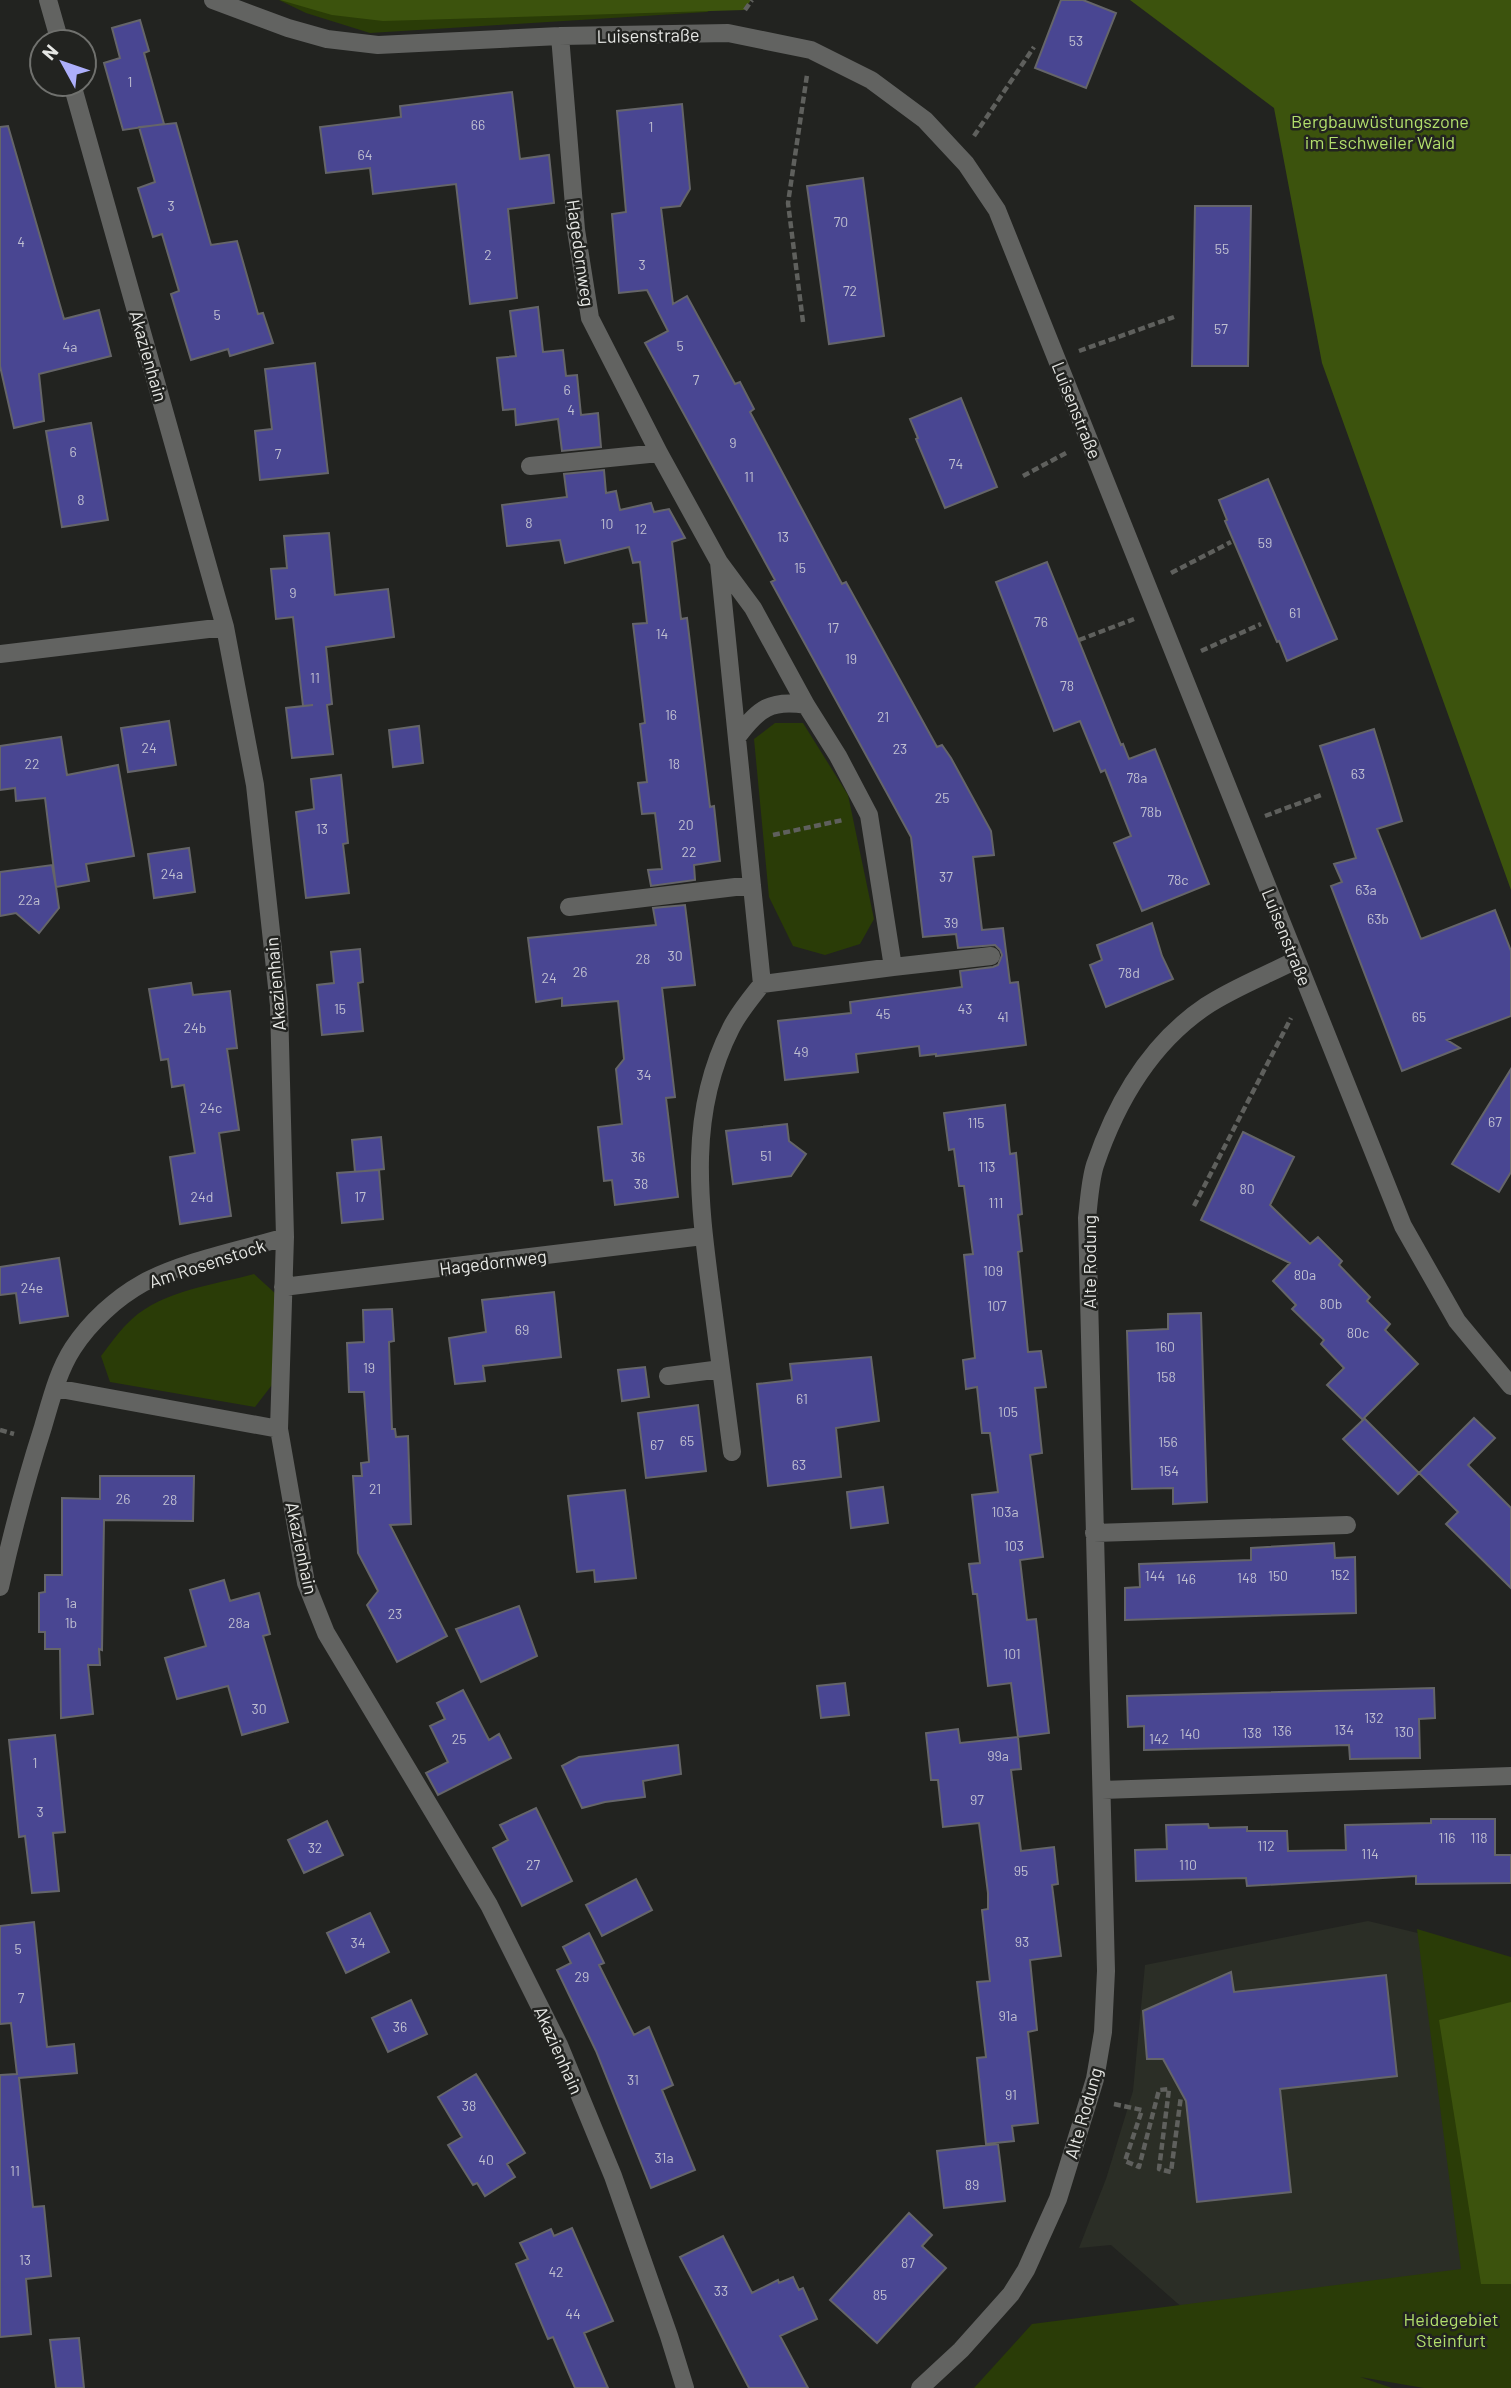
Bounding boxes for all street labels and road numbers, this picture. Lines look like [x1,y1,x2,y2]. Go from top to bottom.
street label: Luisenstraße [596,23,700,47]
street label: Hagedornweg [563,198,599,308]
street label: Akazienhain [125,308,173,404]
street label: Luisenstraße [1048,358,1106,462]
street label: Luisenstraße [1258,885,1316,989]
street label: Akazienhain [260,936,290,1032]
street label: Alte Rodung [1078,1215,1100,1309]
street label: Am Rosenstock [146,1234,268,1292]
street label: Hagedornweg [438,1245,548,1279]
street label: Akazienhain [281,1500,323,1596]
street label: Akazienhain [530,2003,588,2097]
street label: Alte Rodung [1059,2065,1107,2161]

